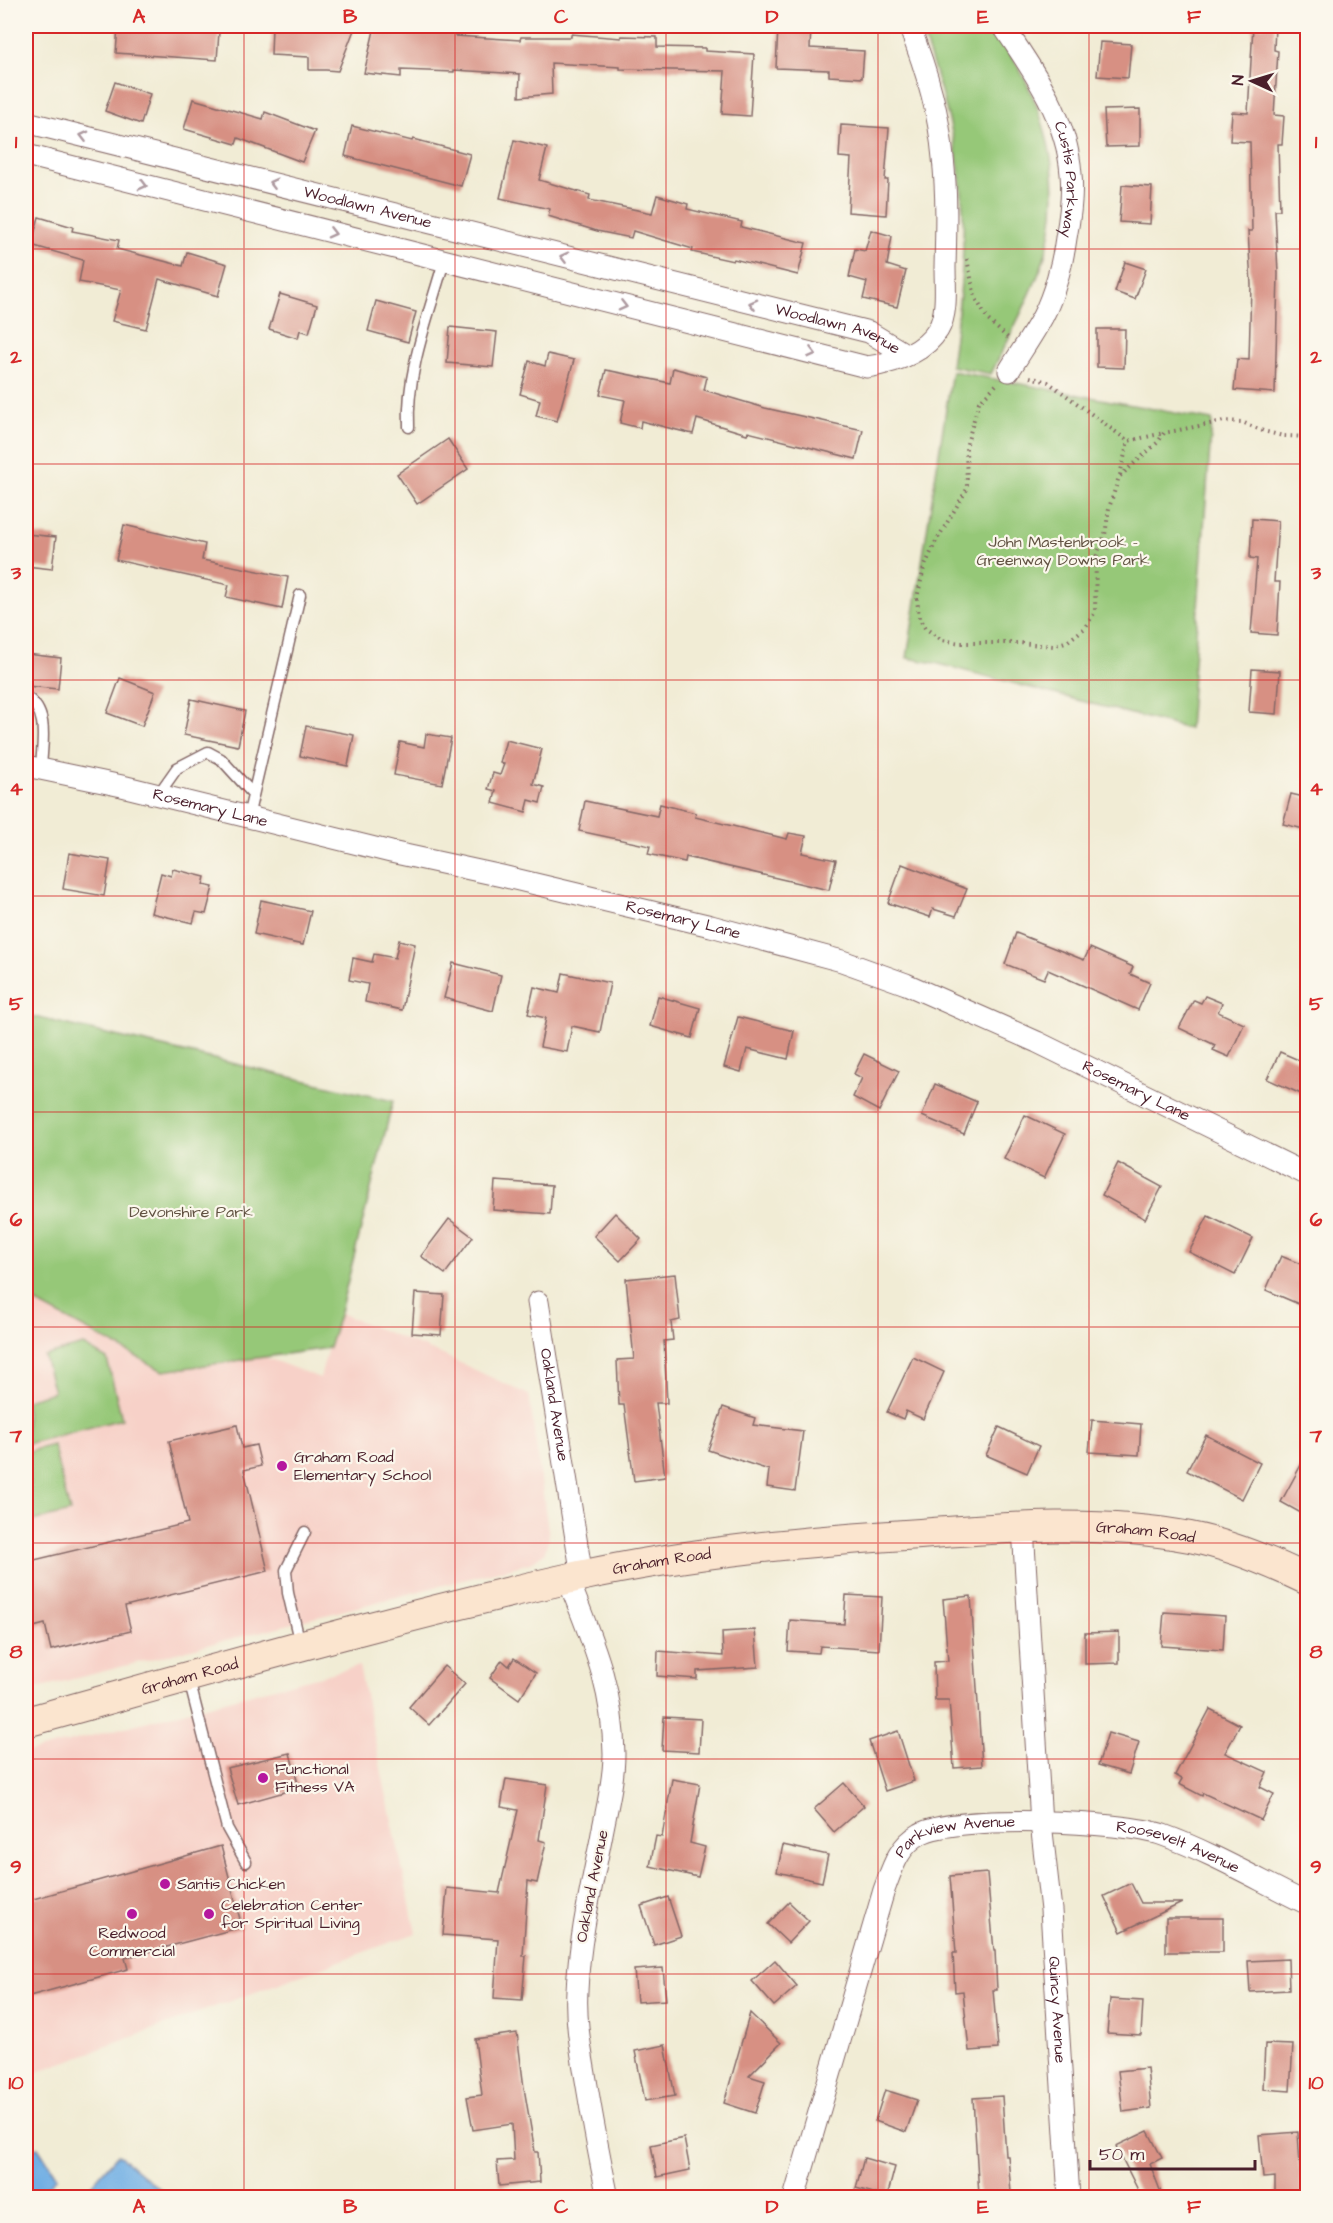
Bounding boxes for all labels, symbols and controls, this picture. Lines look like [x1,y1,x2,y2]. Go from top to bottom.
text: A [133,3,146,31]
text: B [343,3,358,31]
text: C [554,3,569,31]
text: D [766,3,779,31]
text: E [977,3,989,31]
text: F [1187,3,1202,31]
north arrow [1222,51,1282,111]
text: N [1227,74,1249,86]
street label: Custis Parkway [1049,118,1083,240]
text: 1 [15,128,18,156]
text: 1 [1315,128,1318,156]
one-way arrow [79,131,89,144]
one-way arrow [138,177,148,190]
one-way arrow [268,178,278,191]
street label: Woodlawn Avenue [301,181,434,234]
one-way arrow [327,225,337,238]
one-way arrow [559,251,569,264]
one-way arrow [618,298,628,311]
street label: Woodlawn Avenue [773,298,905,360]
one-way arrow [748,299,758,312]
text: 2 [9,343,22,371]
text: 2 [1309,343,1322,371]
one-way arrow [807,346,817,358]
park label: John Mastenbrook - Greenway Downs Park [976,531,1150,572]
text: 3 [10,559,22,587]
text: 3 [1310,559,1322,587]
text: 4 [9,775,23,803]
text: 4 [1309,775,1323,803]
street label: Rosemary Lane [151,783,270,832]
street label: Rosemary Lane [624,895,743,945]
text: 5 [9,990,24,1018]
text: 5 [1309,990,1324,1018]
street label: Rosemary Lane [1079,1055,1194,1127]
park label: Devonshire Park [129,1201,253,1223]
text: 6 [10,1206,23,1234]
text: 6 [1310,1206,1323,1234]
street label: Oakland Avenue [535,1347,574,1463]
text: 7 [9,1422,23,1450]
text: 7 [1309,1422,1323,1450]
place label: Graham Road Elementary School [294,1446,431,1487]
marker: Graham Road Elementary School [275,1459,289,1473]
street label: Graham Road [1096,1516,1197,1549]
street label: Graham Road [610,1543,712,1580]
text: 8 [10,1638,23,1666]
text: 8 [1310,1638,1323,1666]
street label: Graham Road [139,1652,241,1700]
place label: Functional Fitness VA [275,1758,354,1798]
marker: Functional Fitness VA [256,1771,270,1785]
street label: Parkview Avenue [889,1811,1016,1862]
street label: Roosevelt Avenue [1115,1815,1244,1879]
street label: Oakland Avenue [570,1828,614,1944]
text: 9 [10,1853,22,1881]
text: 9 [1310,1853,1322,1881]
place label: Santis Chicken [177,1873,285,1895]
marker: Santis Chicken [158,1877,172,1891]
place label: Celebration Center for Spiritual Living [221,1894,363,1935]
marker: Redwood Commercial [125,1907,139,1921]
marker: Celebration Center for Spiritual Living [202,1907,216,1921]
place label: Redwood Commercial [89,1922,175,1962]
street label: Quincy Avenue [1043,1955,1072,2064]
text: 10 [8,2069,24,2097]
text: 10 [1308,2069,1324,2097]
scale bar [1090,2133,1255,2171]
text: 50 m [1099,2142,1144,2167]
text: A [133,2193,146,2221]
text: B [343,2193,358,2221]
text: C [554,2193,569,2221]
text: D [766,2193,779,2221]
text: E [977,2193,989,2221]
text: F [1187,2193,1202,2221]

